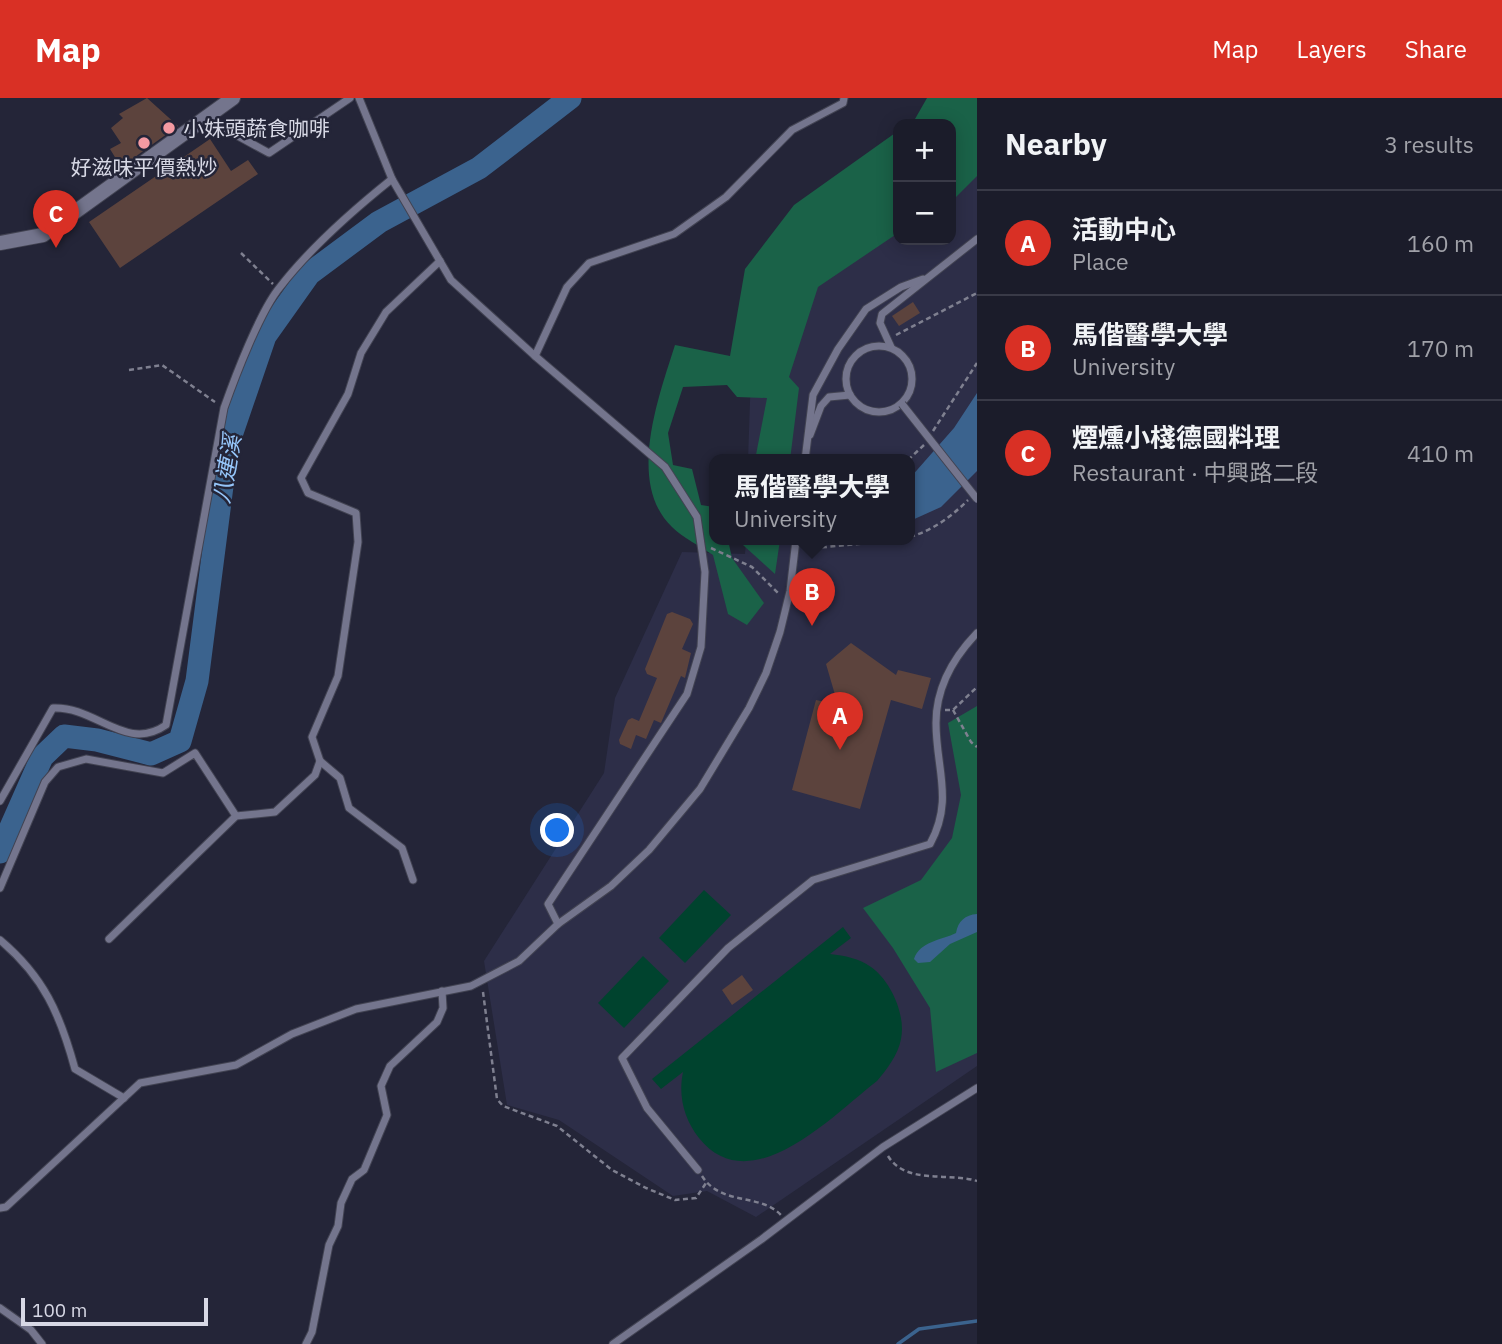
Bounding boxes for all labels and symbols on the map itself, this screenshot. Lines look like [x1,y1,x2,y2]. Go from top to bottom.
place label: 小妹頭蔬食咖啡 [183,114,330,142]
marker: 小妹頭蔬食咖啡 [161,120,177,136]
marker: 好滋味平價熱炒 [136,135,152,151]
place label: 好滋味平價熱炒 [71,153,218,181]
pin: C [33,190,79,248]
water label: 八連溪 [205,429,247,506]
pin: B [789,568,835,626]
pin: A [817,692,863,750]
your location [540,813,574,847]
scale bar [21,1295,208,1327]

